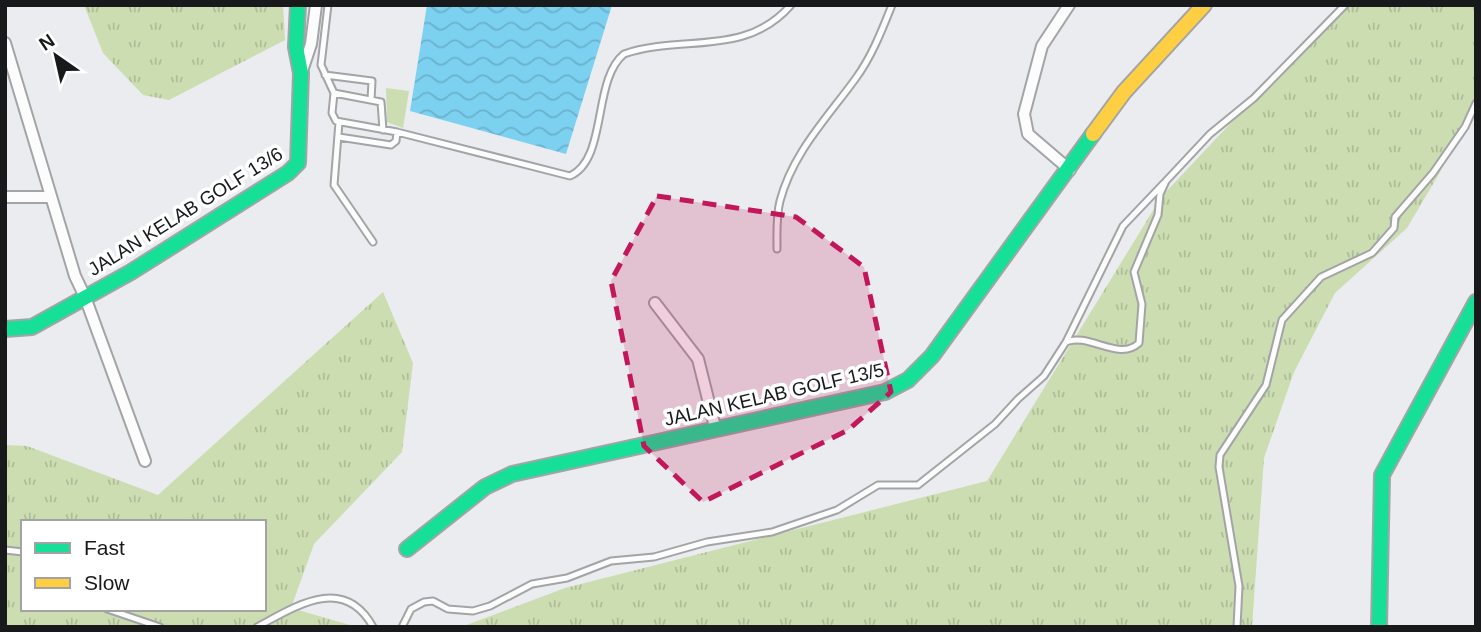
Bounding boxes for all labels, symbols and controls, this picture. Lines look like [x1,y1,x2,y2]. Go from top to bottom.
north arrow [21,21,91,91]
text: N [35,30,58,55]
street label: JALAN KELAB GOLF 13/6 [84,143,286,280]
street label: JALAN KELAB GOLF 13/5 [662,359,886,430]
legend [21,520,266,611]
text: Fast [84,536,125,559]
text: Slow [84,571,130,594]

